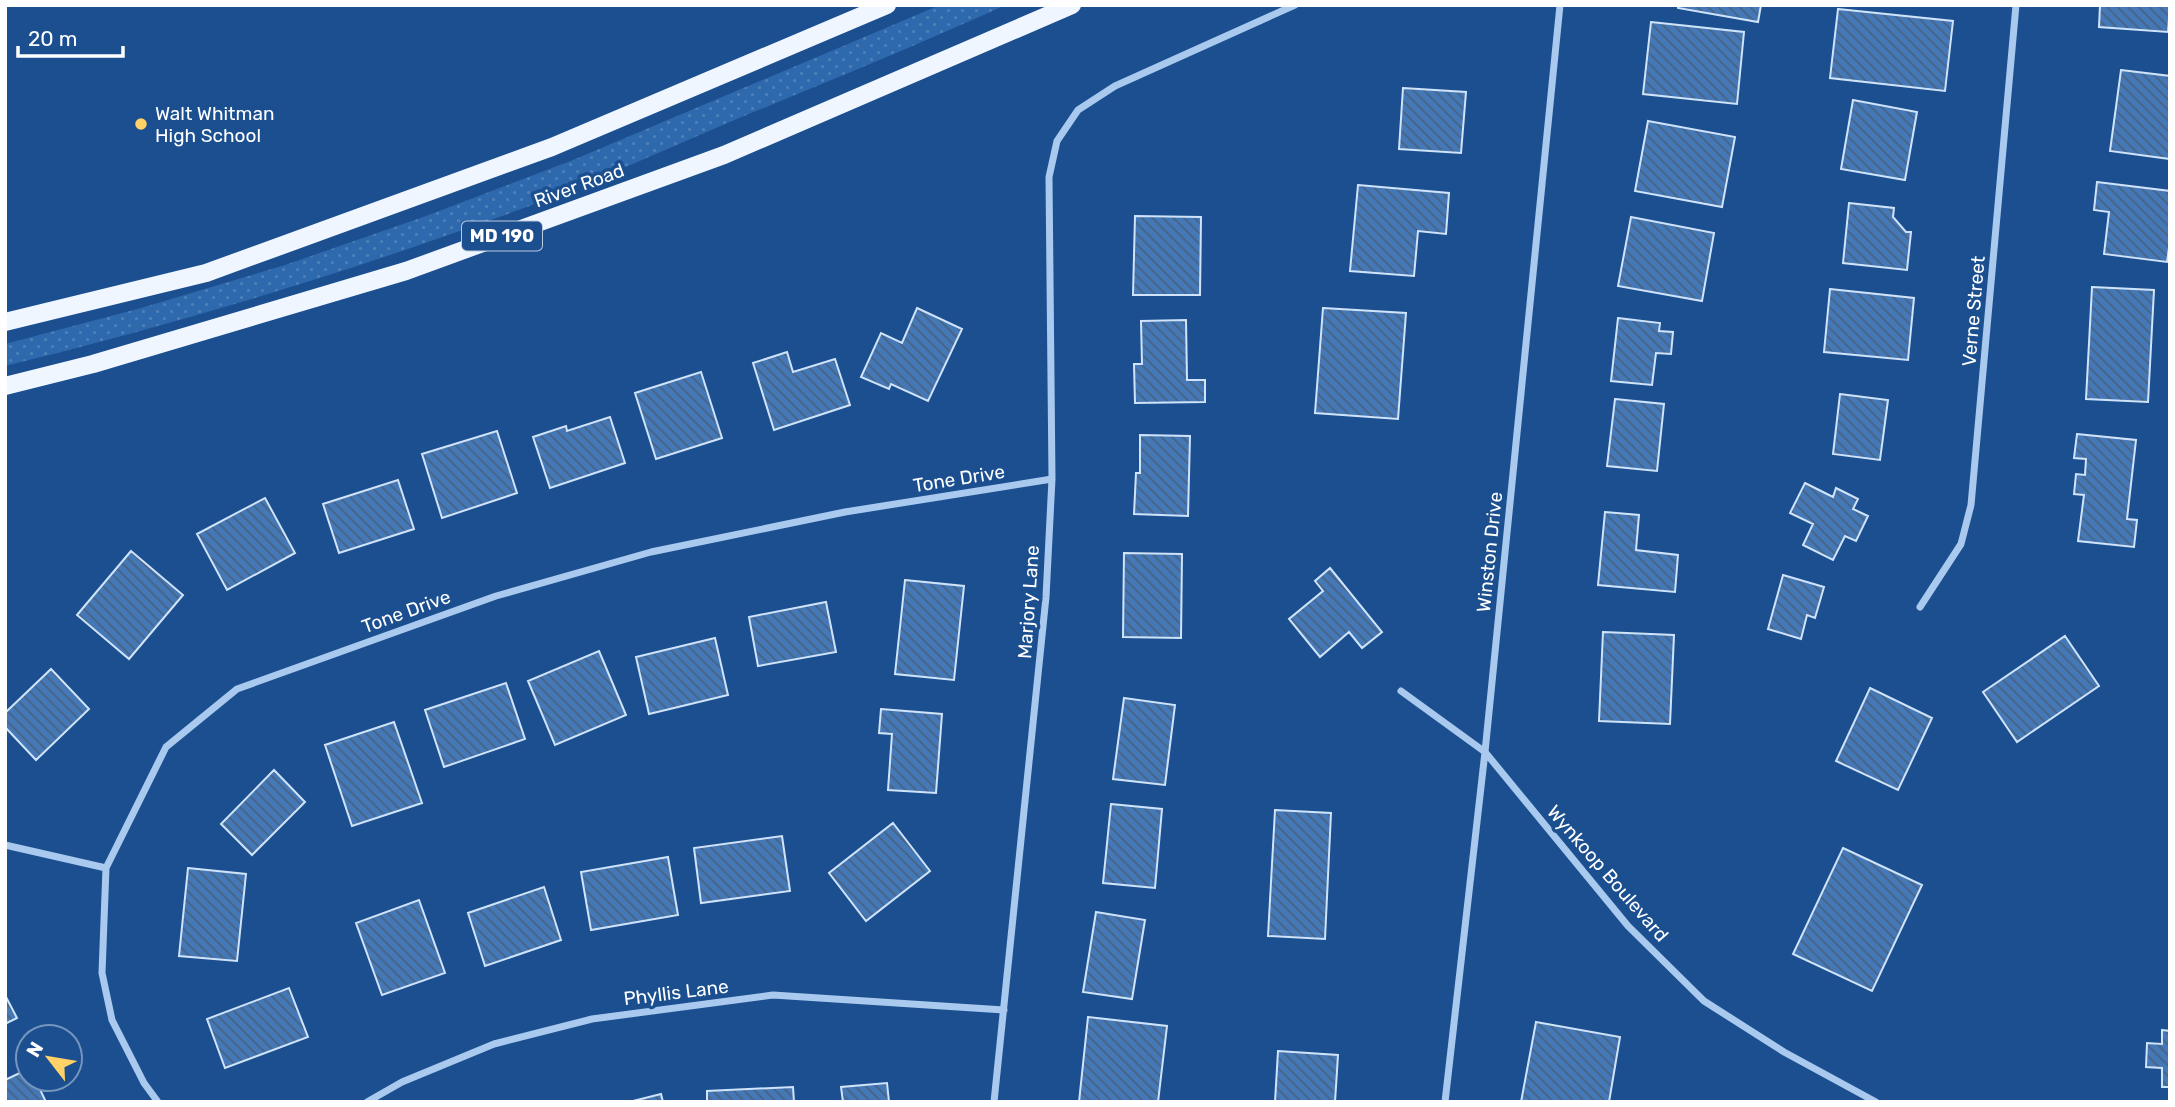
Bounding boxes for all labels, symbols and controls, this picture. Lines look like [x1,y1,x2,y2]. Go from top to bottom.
scale bar [18,14,122,58]
text: 20 m [28,26,77,51]
place label: Walt Whitman High School [155,102,274,147]
marker: Walt Whitman High School [133,116,149,132]
street label: River Road [531,159,627,212]
road number: MD 190 [462,222,542,250]
street label: Verne Street [1957,254,1990,367]
street label: Tone Drive [912,460,1007,497]
street label: Winston Drive [1472,491,1507,614]
street label: Marjory Lane [1013,545,1044,660]
street label: Tone Drive [359,585,454,638]
street label: Wynkoop Boulevard [1542,800,1673,946]
street label: Phyllis Lane [622,975,730,1010]
north arrow [14,1023,84,1093]
text: N [21,1038,48,1061]

